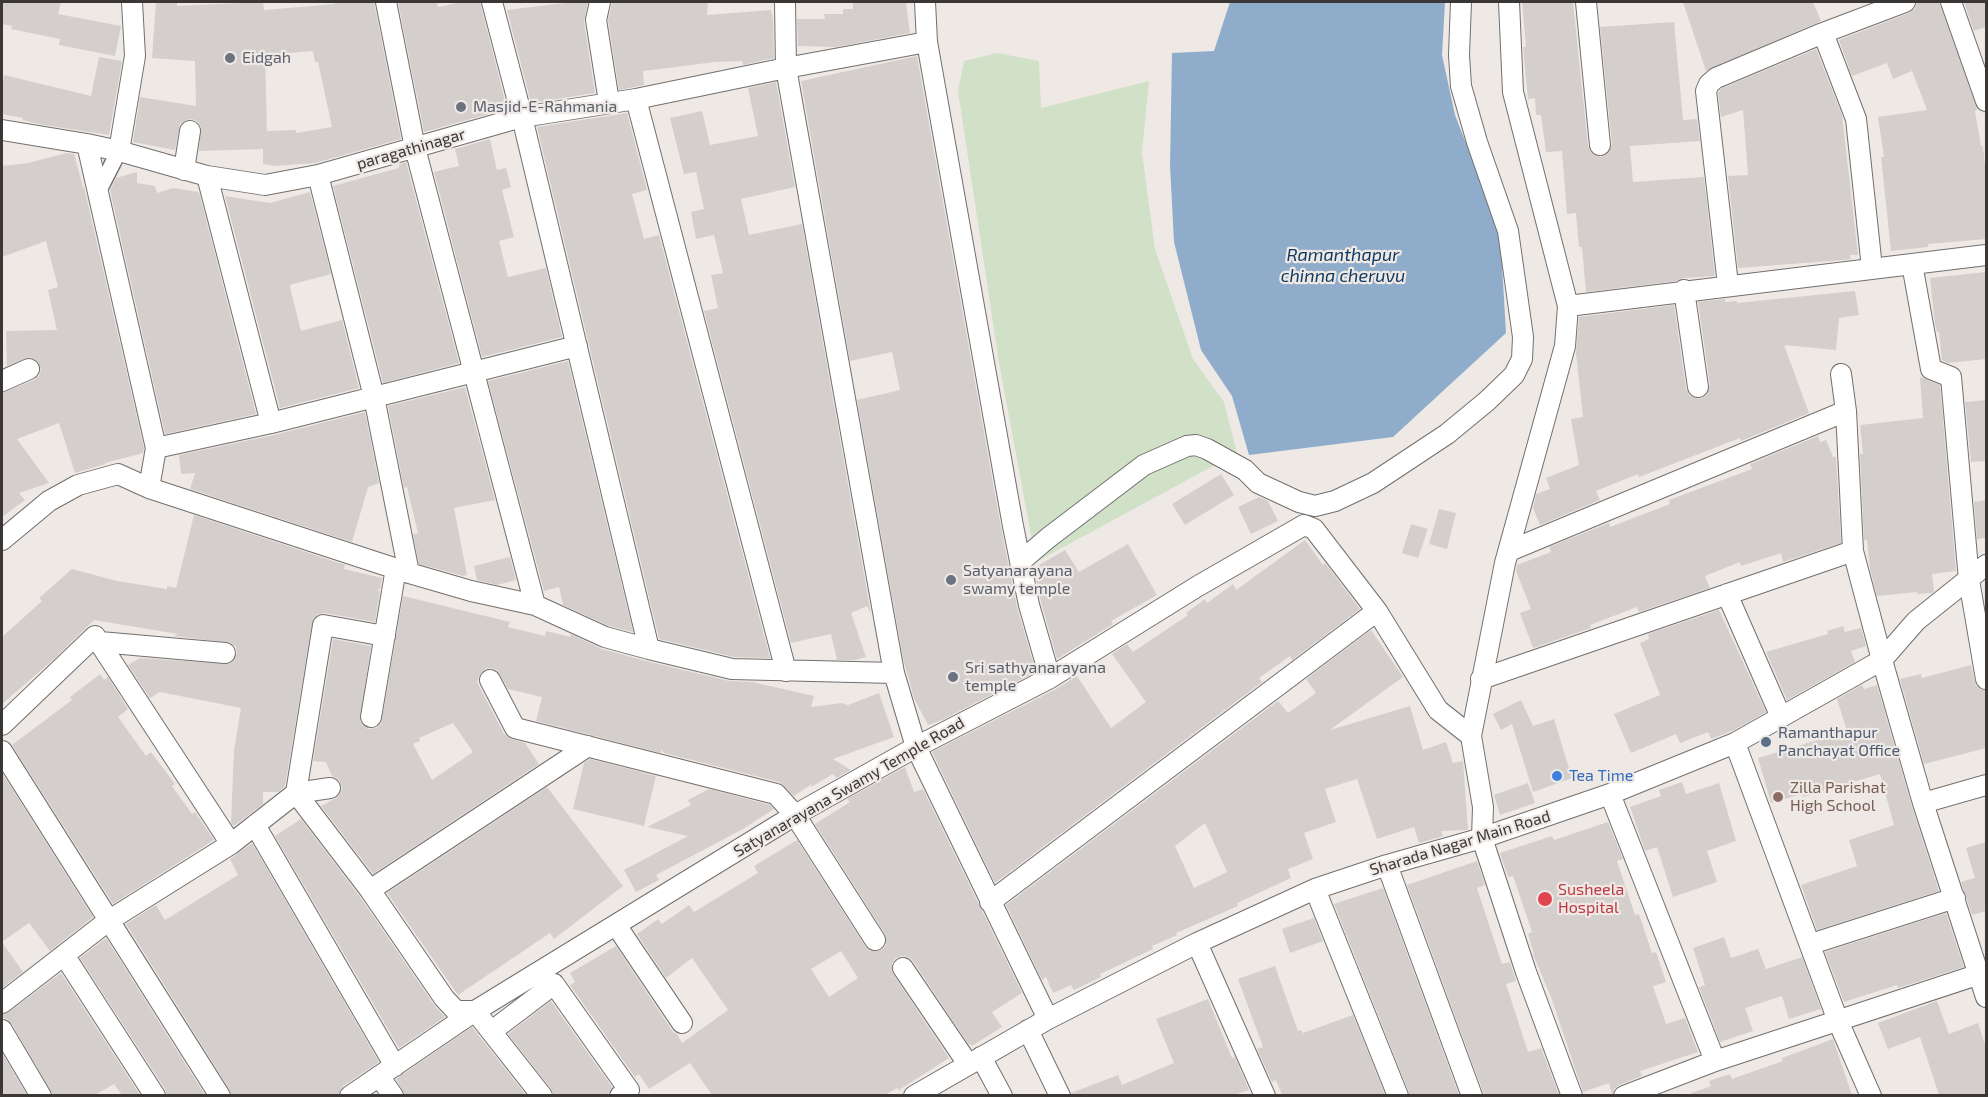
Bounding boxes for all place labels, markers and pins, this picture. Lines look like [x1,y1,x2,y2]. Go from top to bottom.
place label: Eidgah [242,48,291,68]
marker: Eidgah [223,51,237,65]
place label: Masjid-E-Rahmania [473,97,617,117]
marker: Masjid-E-Rahmania [454,100,468,114]
place label: Satyanarayana swamy temple [963,561,1073,599]
marker: Satyanarayana swamy temple [944,573,958,587]
place label: Sri sathyanarayana temple [965,658,1106,696]
marker: Sri sathyanarayana temple [946,670,960,684]
place label: Ramanthapur Panchayat Office [1778,723,1900,761]
marker: Ramanthapur Panchayat Office [1759,735,1773,749]
place label: Tea Time [1569,766,1633,786]
marker: Tea Time [1550,769,1564,783]
place label: Zilla Parishat High School [1790,778,1886,816]
marker: Zilla Parishat High School [1771,790,1785,804]
place label: Susheela Hospital [1558,880,1624,918]
marker: Susheela Hospital [1536,890,1554,908]

